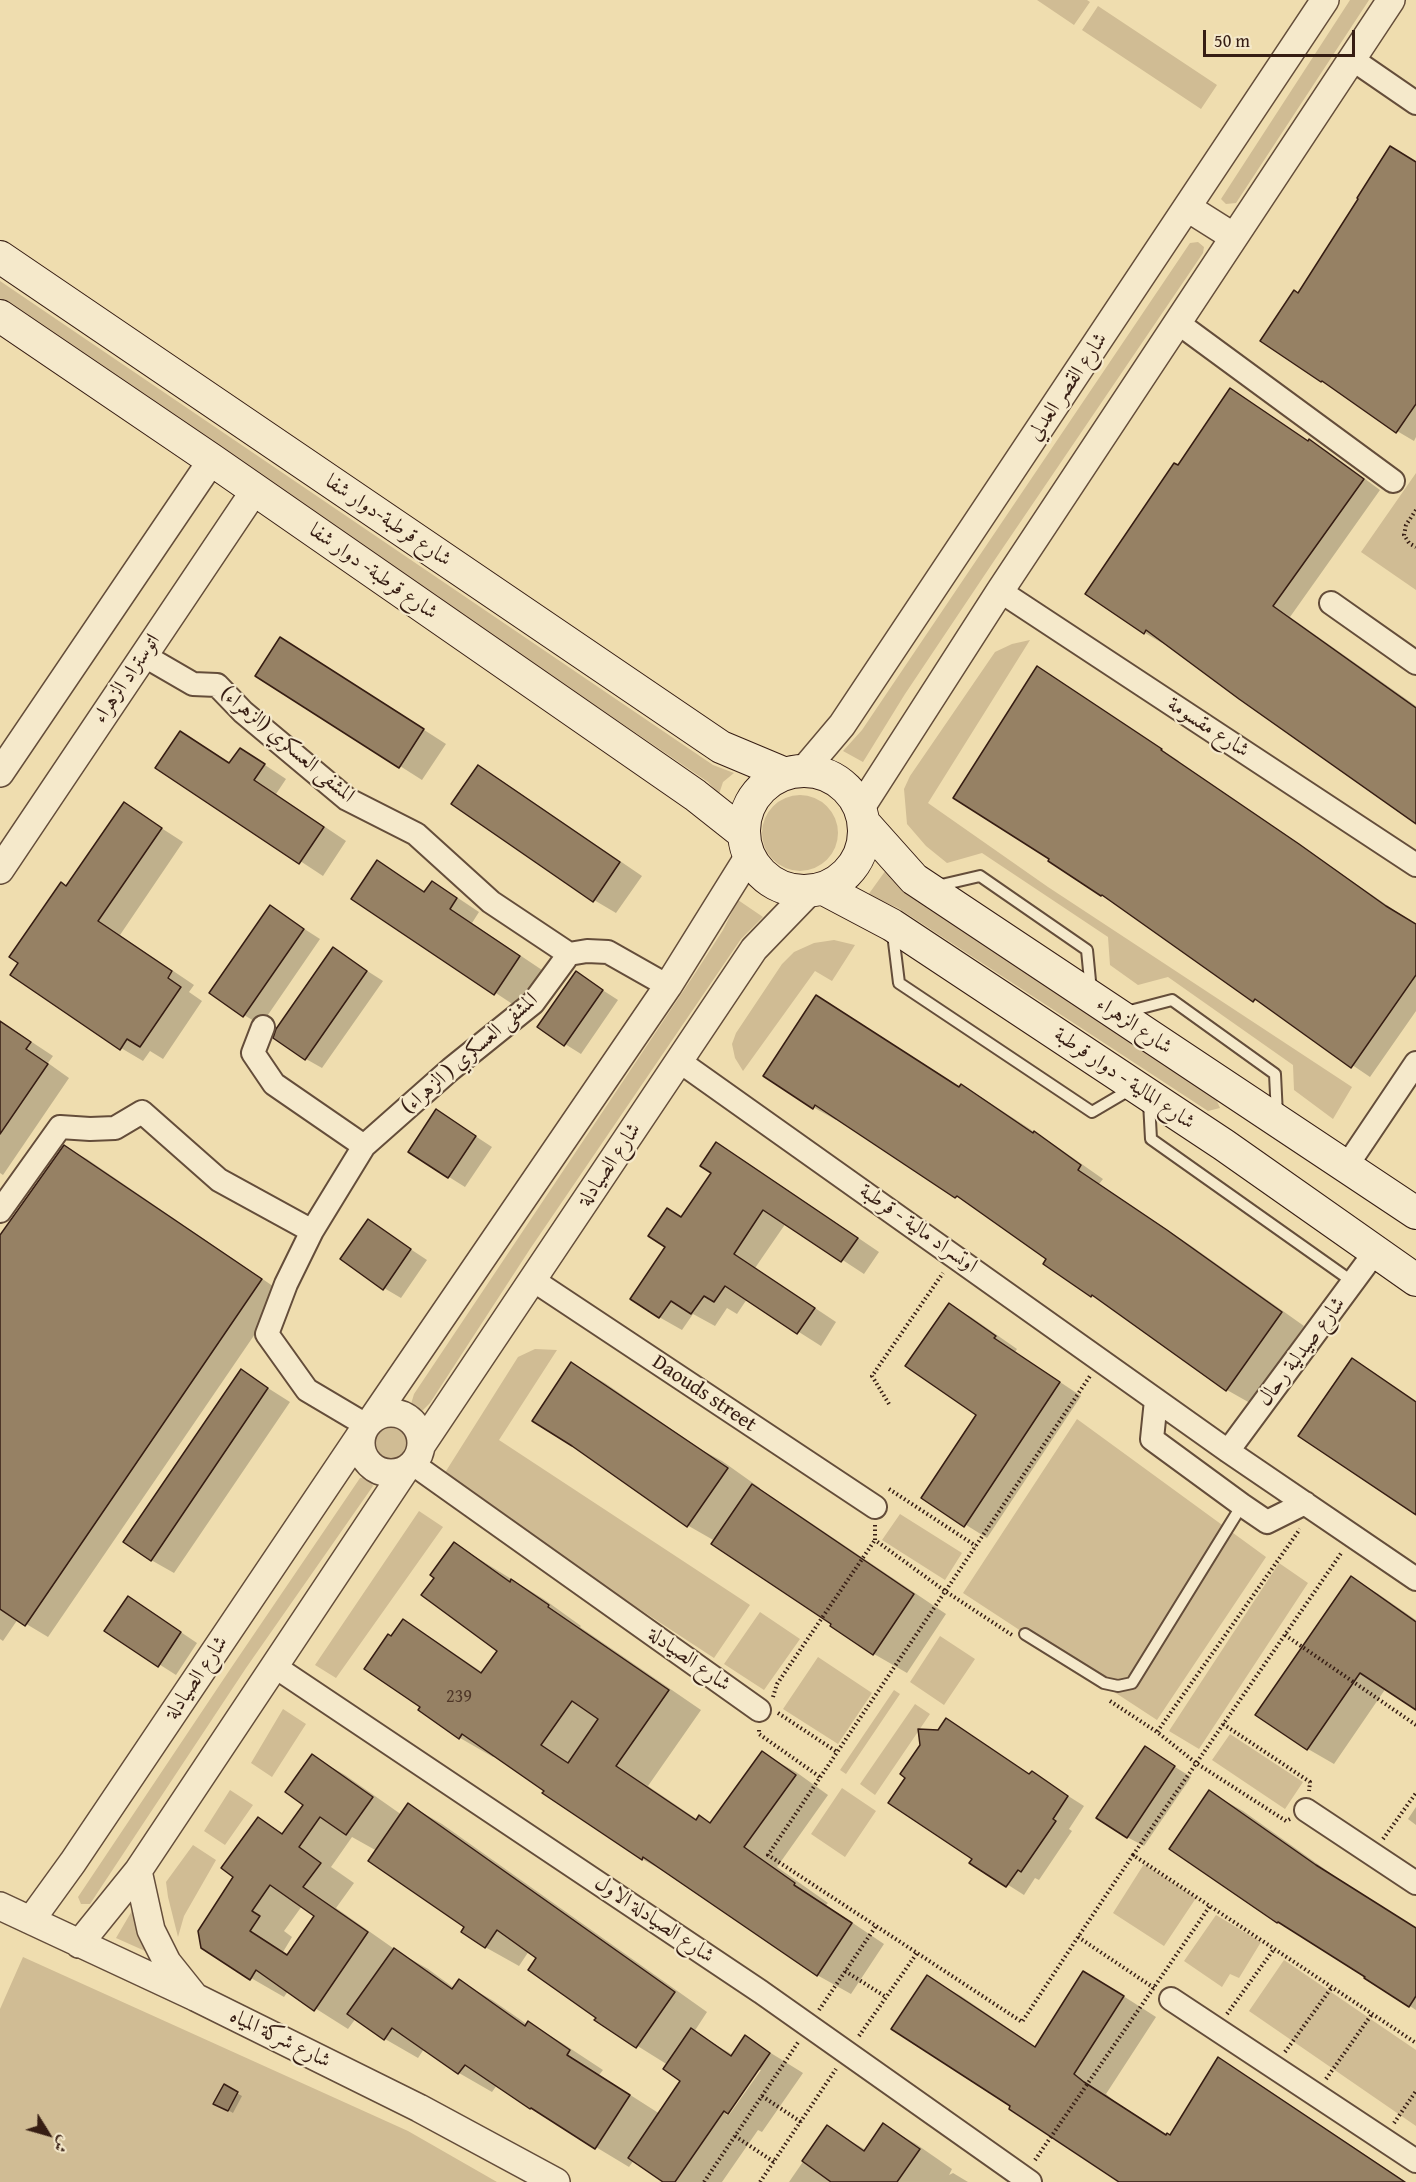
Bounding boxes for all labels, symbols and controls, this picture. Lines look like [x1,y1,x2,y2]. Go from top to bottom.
scale bar [1206,18,1358,56]
text: 50 m [1214,27,1250,54]
street label: شارع القصر العدلي [1023,328,1113,446]
street label: شارع قرطبة-دوار شفا [320,470,456,572]
street label: شارع قرطبة- دوار شفا [304,518,442,626]
street label: اتوستراد الزهراء [88,630,166,728]
street label: المشفى العسكري (الزهراء) [215,681,359,809]
street label: شارع مقسومة [1162,692,1254,764]
street label: المشفى العسكري ( الزهراء) [397,988,543,1120]
street label: شارع الزهراء [1091,992,1177,1060]
street label: شارع المالية - دوار قرطبة [1049,1022,1199,1136]
street label: شارع الصيادلة [573,1118,647,1212]
street label: اوتسراد مالية - قرطبة [854,1179,982,1279]
street label: شارع صيدلية رحال [1253,1292,1351,1412]
street label: Daouds street [647,1350,761,1438]
street label: شارع الصيادلة [643,1622,735,1698]
street label: شارع الصيادلة [160,1631,234,1725]
house number: 239 [446,1686,472,1708]
street label: شارع الصيادلة الاول [589,1871,719,1969]
street label: شارع شركة المياه [225,2004,335,2074]
north arrow [18,2104,78,2164]
text: ش [48,2131,77,2158]

